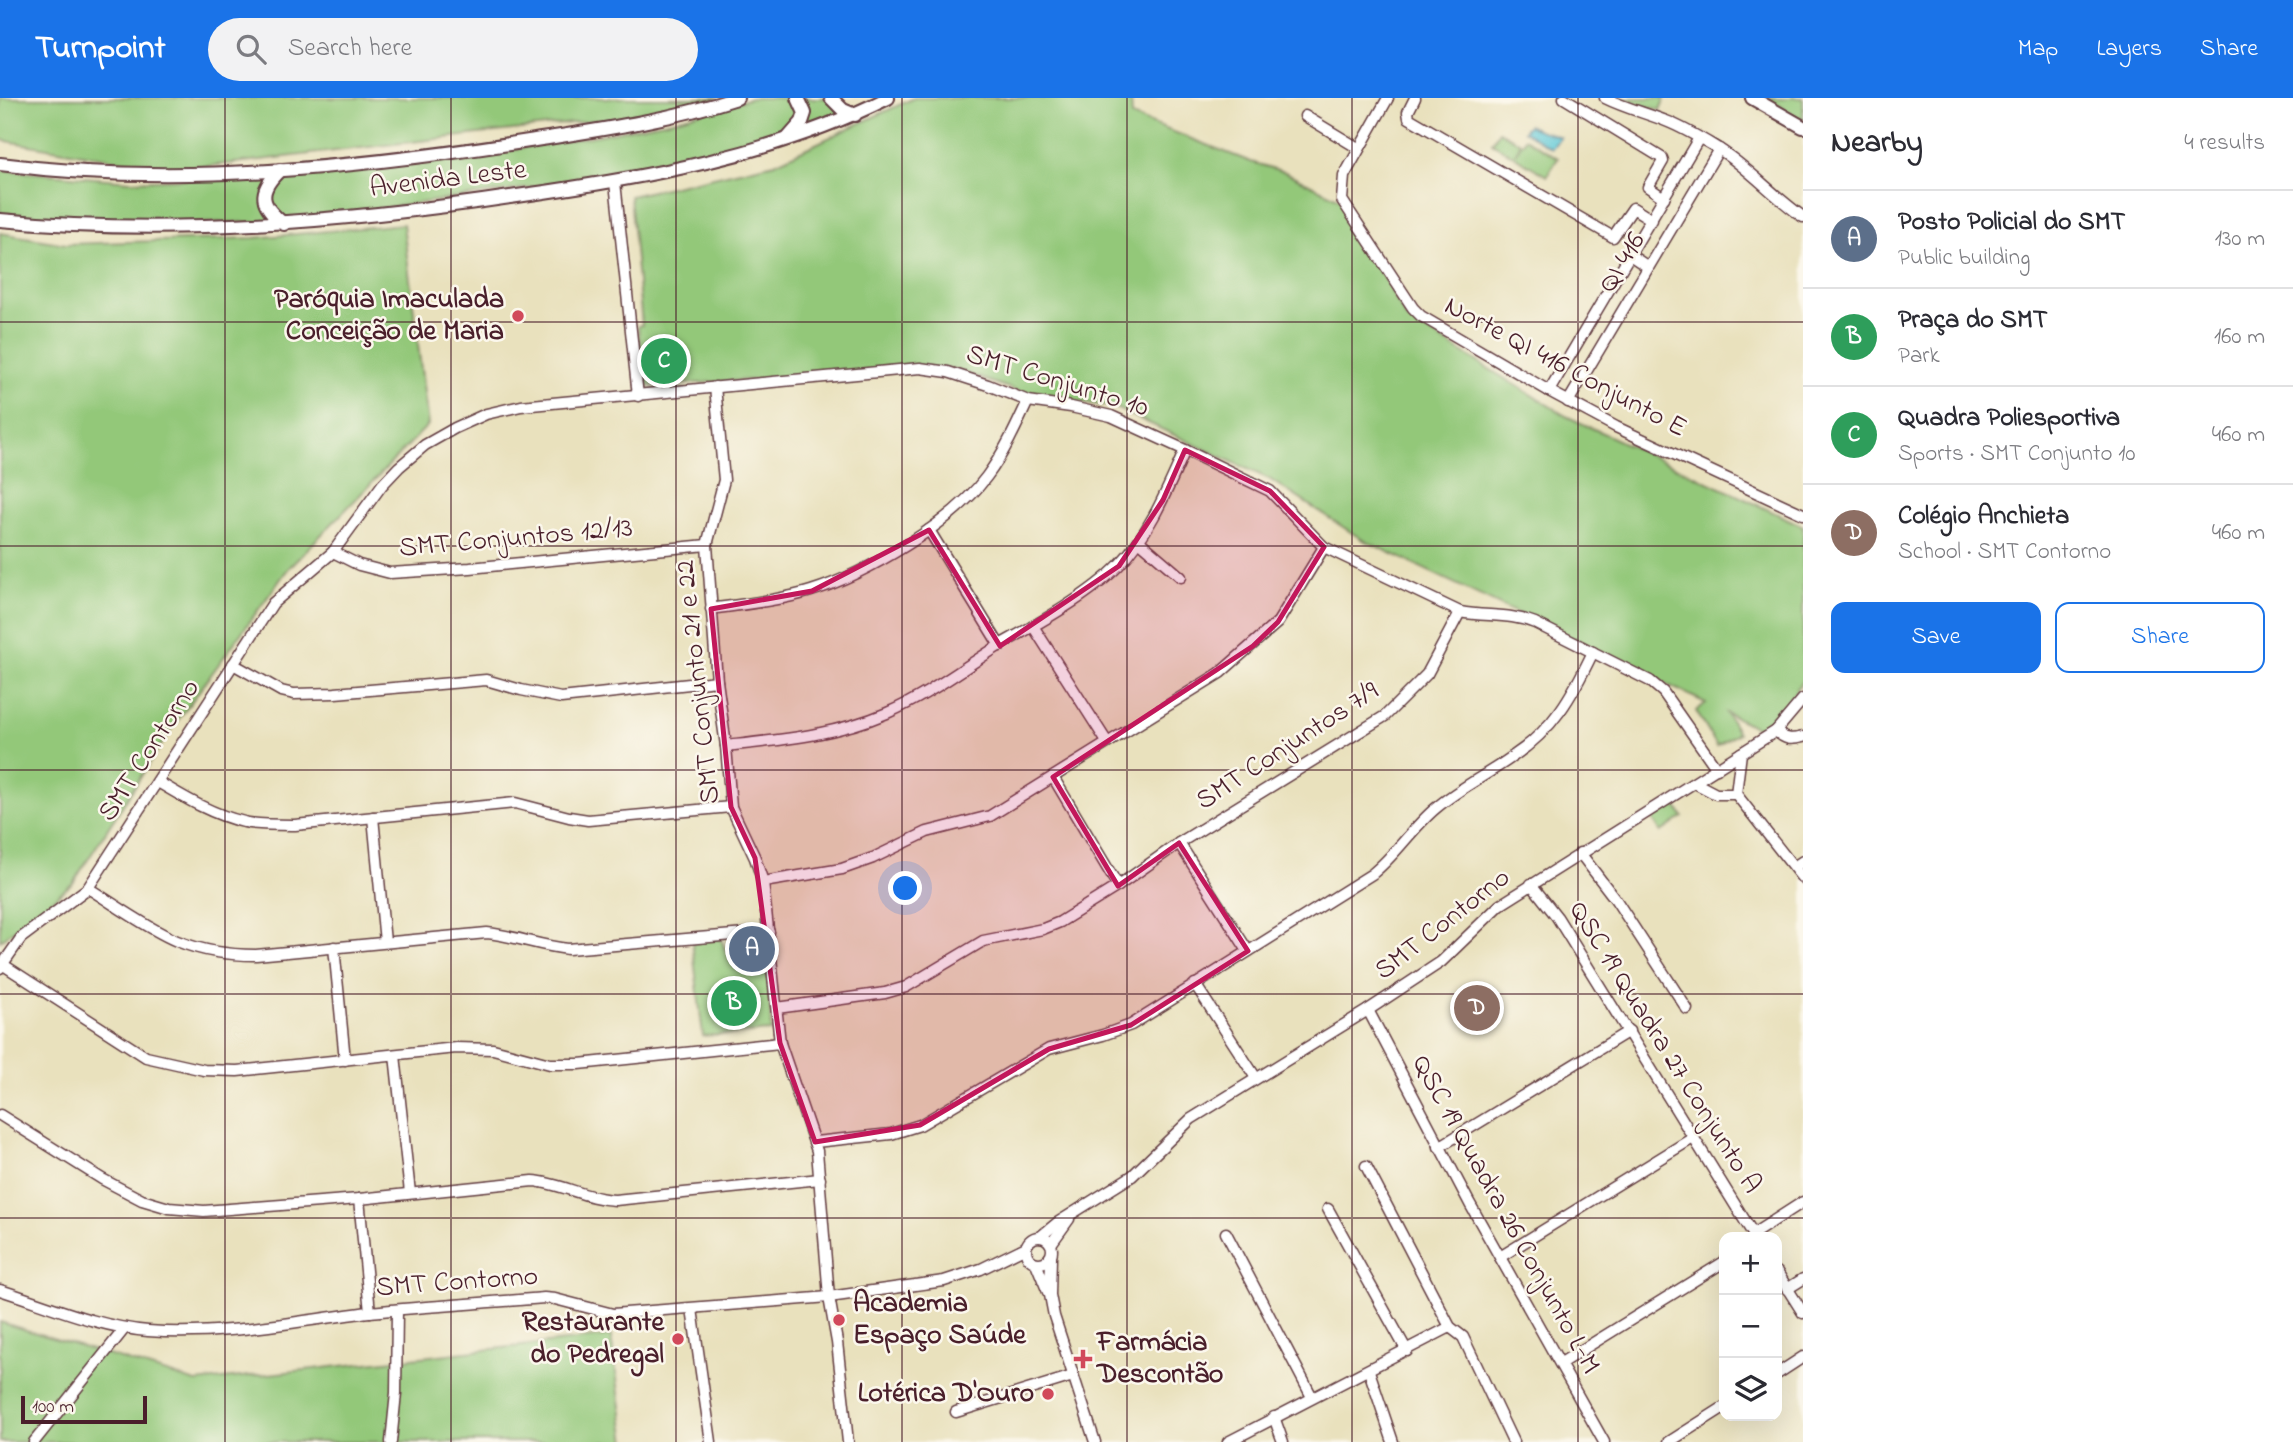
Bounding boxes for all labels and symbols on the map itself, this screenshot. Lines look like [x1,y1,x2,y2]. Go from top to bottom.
street label: Avenida Leste [367,150,529,210]
street label: QI 416 [1589,225,1657,301]
place label: Paróquia Imaculada Conceição de Maria [274,280,504,353]
street label: Norte QI 416 Conjunto E [1436,287,1694,449]
marker: Paróquia Imaculada Conceição de Maria [510,308,526,324]
pin: C [641,335,687,387]
street label: SMT Conjunto 10 [961,335,1153,429]
street label: SMT Conjuntos 12/13 [398,508,634,570]
street label: SMT Conjunto 21 e 22 [666,558,732,806]
street label: SMT Contorno [88,672,212,830]
street label: SMT Conjuntos 7/9 [1188,672,1388,822]
street label: SMT Contorno [1366,859,1520,991]
your location [888,871,922,905]
street label: QSC 19 Quadra 27 Conjunto A [1557,894,1771,1202]
pin: A [729,923,775,975]
pin: B [711,977,757,1029]
pin: D [1454,982,1500,1034]
street label: QSC 19 Quadra 26 Conjunto L-M [1400,1048,1610,1382]
street label: SMT Contorno [374,1257,540,1309]
place label: Academia Espaço Saúde [853,1284,1027,1357]
place label: Restaurante do Pedregal [522,1303,665,1377]
marker: Academia Espaço Saúde [831,1312,847,1328]
place label: Farmácia Descontão [1095,1323,1223,1396]
marker: Restaurante do Pedregal [670,1331,686,1347]
marker: Farmácia Descontão [1075,1351,1091,1367]
place label: Lotérica D'Ouro [858,1374,1034,1415]
marker: Lotérica D'Ouro [1040,1386,1056,1402]
scale bar [21,1393,147,1425]

